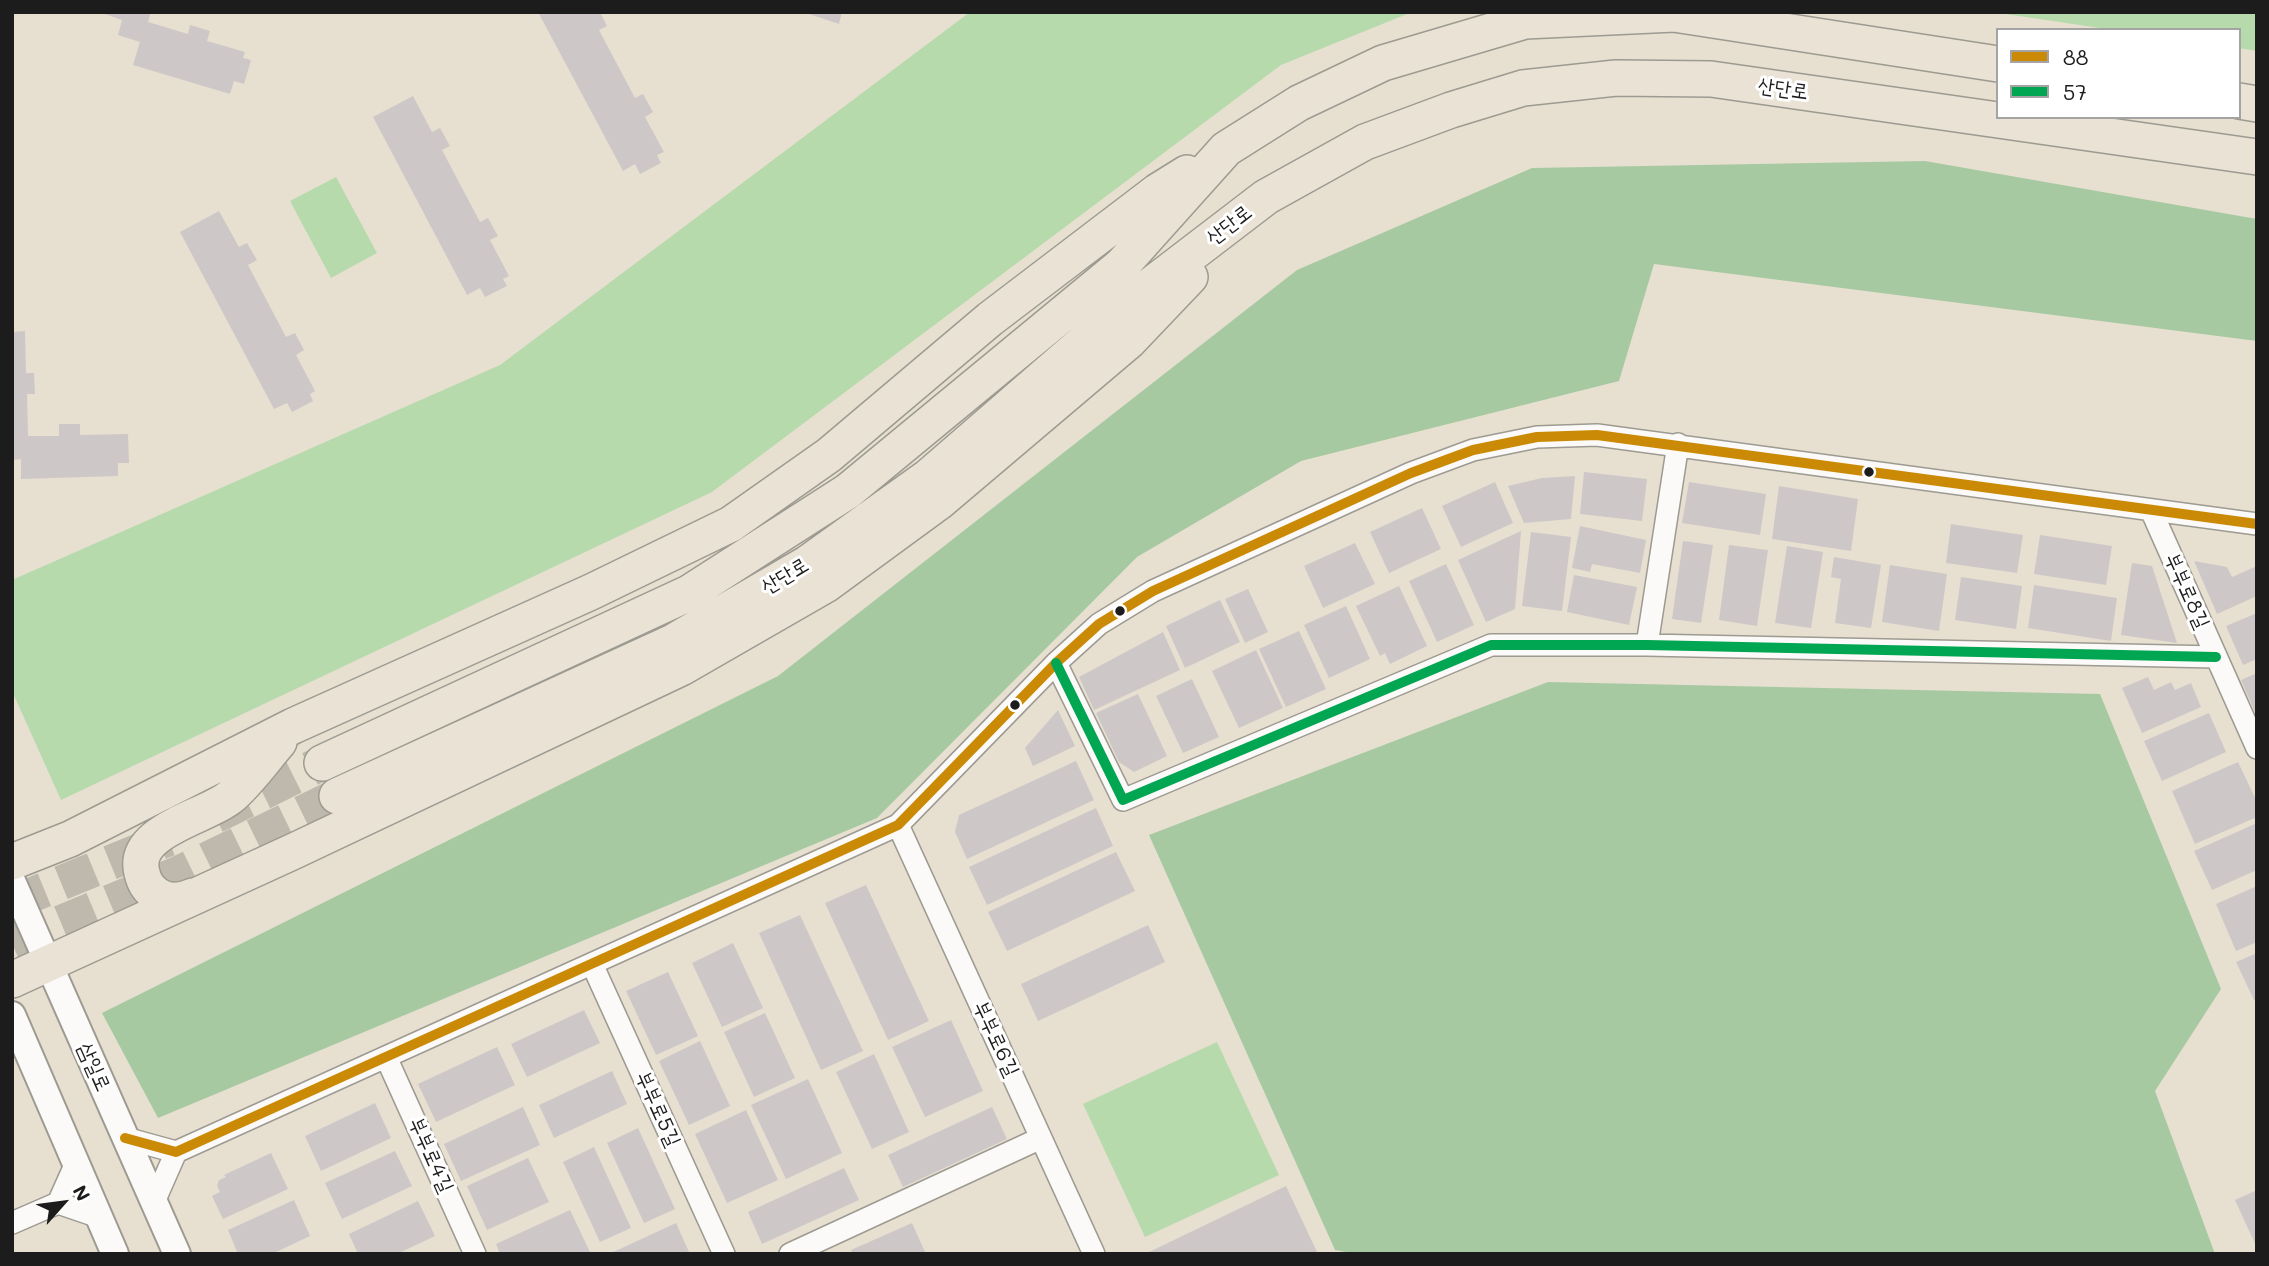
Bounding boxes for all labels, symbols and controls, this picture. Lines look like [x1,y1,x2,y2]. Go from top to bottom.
legend [1996,28,2241,119]
text: 88 [2063,43,2088,70]
street label: 산단로 [1756,73,1810,105]
text: 57 [2063,78,2087,105]
street label: 산단로 [1201,199,1257,251]
unlabelled marker [1862,465,1876,479]
street label: 부부로8길 [2159,549,2215,633]
street label: 산단로 [757,552,813,600]
unlabelled marker [1113,604,1127,618]
unlabelled marker [1008,698,1022,712]
street label: 부부로6길 [968,997,1024,1081]
street label: 삼일로 [72,1039,116,1095]
street label: 부부로5길 [630,1067,686,1151]
street label: 부부로4길 [403,1113,459,1197]
north arrow [28,1168,98,1238]
text: N [68,1181,96,1205]

